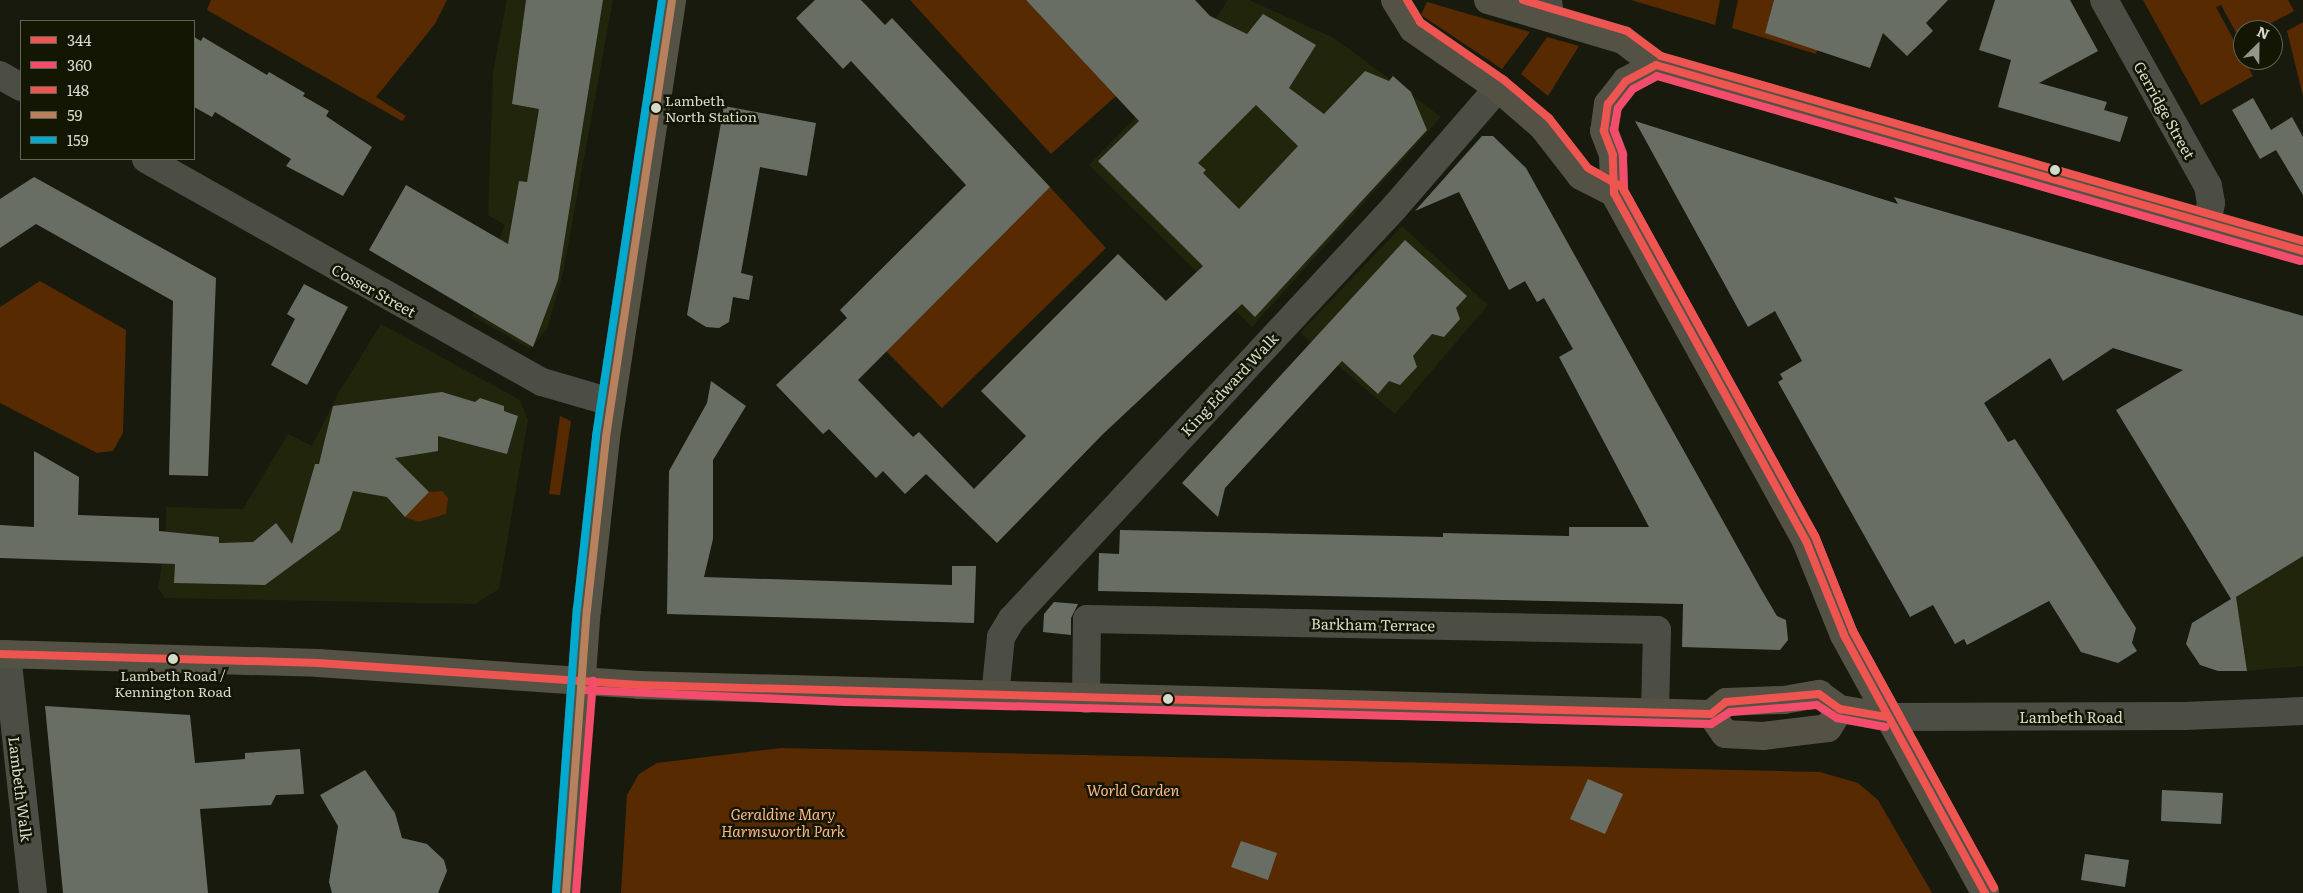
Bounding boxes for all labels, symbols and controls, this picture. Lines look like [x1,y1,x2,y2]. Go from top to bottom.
legend [20,20,195,160]
north arrow [2233,20,2283,70]
text: N [2254,21,2273,44]
text: 344 [67,28,92,51]
text: 360 [67,53,92,76]
street label: Gerridge Street [2131,58,2199,162]
text: 148 [67,78,89,101]
place label: Lambeth North Station [665,92,757,124]
text: 59 [67,103,82,126]
marker: Lambeth North Station [651,103,661,113]
text: 159 [67,128,89,151]
unlabelled marker [2050,165,2060,175]
street label: Cosser Street [329,260,419,320]
street label: King Edward Walk [1177,329,1281,439]
street label: Barkham Terrace [1311,614,1435,634]
marker: Lambeth Road / Kennington Road [168,654,178,664]
place label: Lambeth Road / Kennington Road [114,667,232,700]
unlabelled marker [1163,694,1173,704]
street label: Lambeth Road [2019,708,2123,726]
street label: Lambeth Walk [6,735,36,843]
park label: World Garden [1087,781,1179,799]
park label: Geraldine Mary Harmsworth Park [721,804,845,839]

